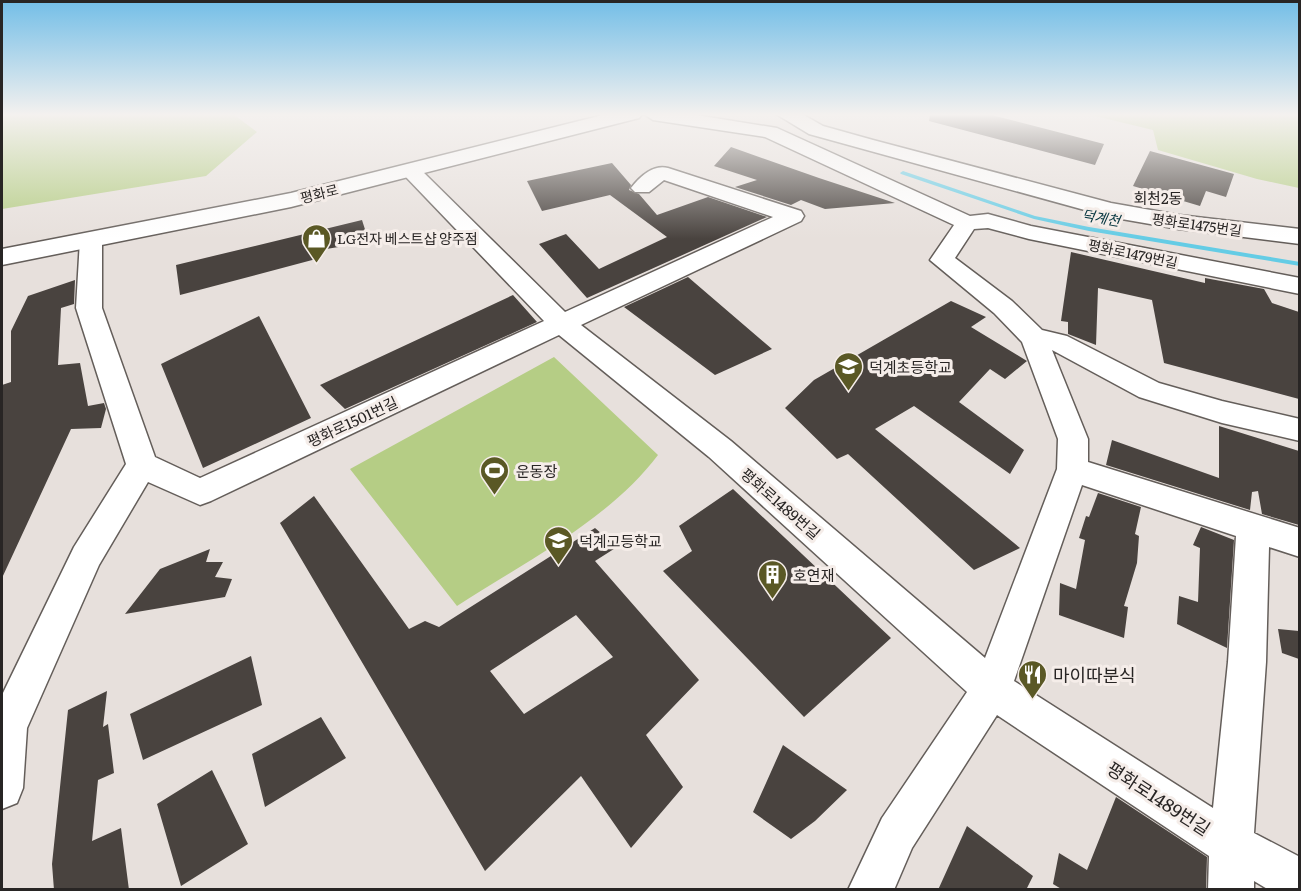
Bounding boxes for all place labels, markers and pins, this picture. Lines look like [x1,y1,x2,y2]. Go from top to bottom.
shop icon: LG전자 베스트샵 양주점 [300,222,332,264]
place label: LG전자 베스트샵 양주점 [337,228,478,248]
school or university icon: 덕계초등학교 [832,350,864,392]
place label: 덕계초등학교 [869,355,952,378]
sports icon: 운동장 [479,454,511,496]
place label: 운동장 [516,459,558,482]
school or university icon: 덕계고등학교 [542,524,574,566]
place label: 덕계고등학교 [579,529,662,552]
building icon: 호연재 [756,558,788,600]
place label: 호연재 [793,563,834,586]
restaurant icon: 마이따분식 [1016,658,1048,700]
place label: 마이따분식 [1053,661,1136,688]

